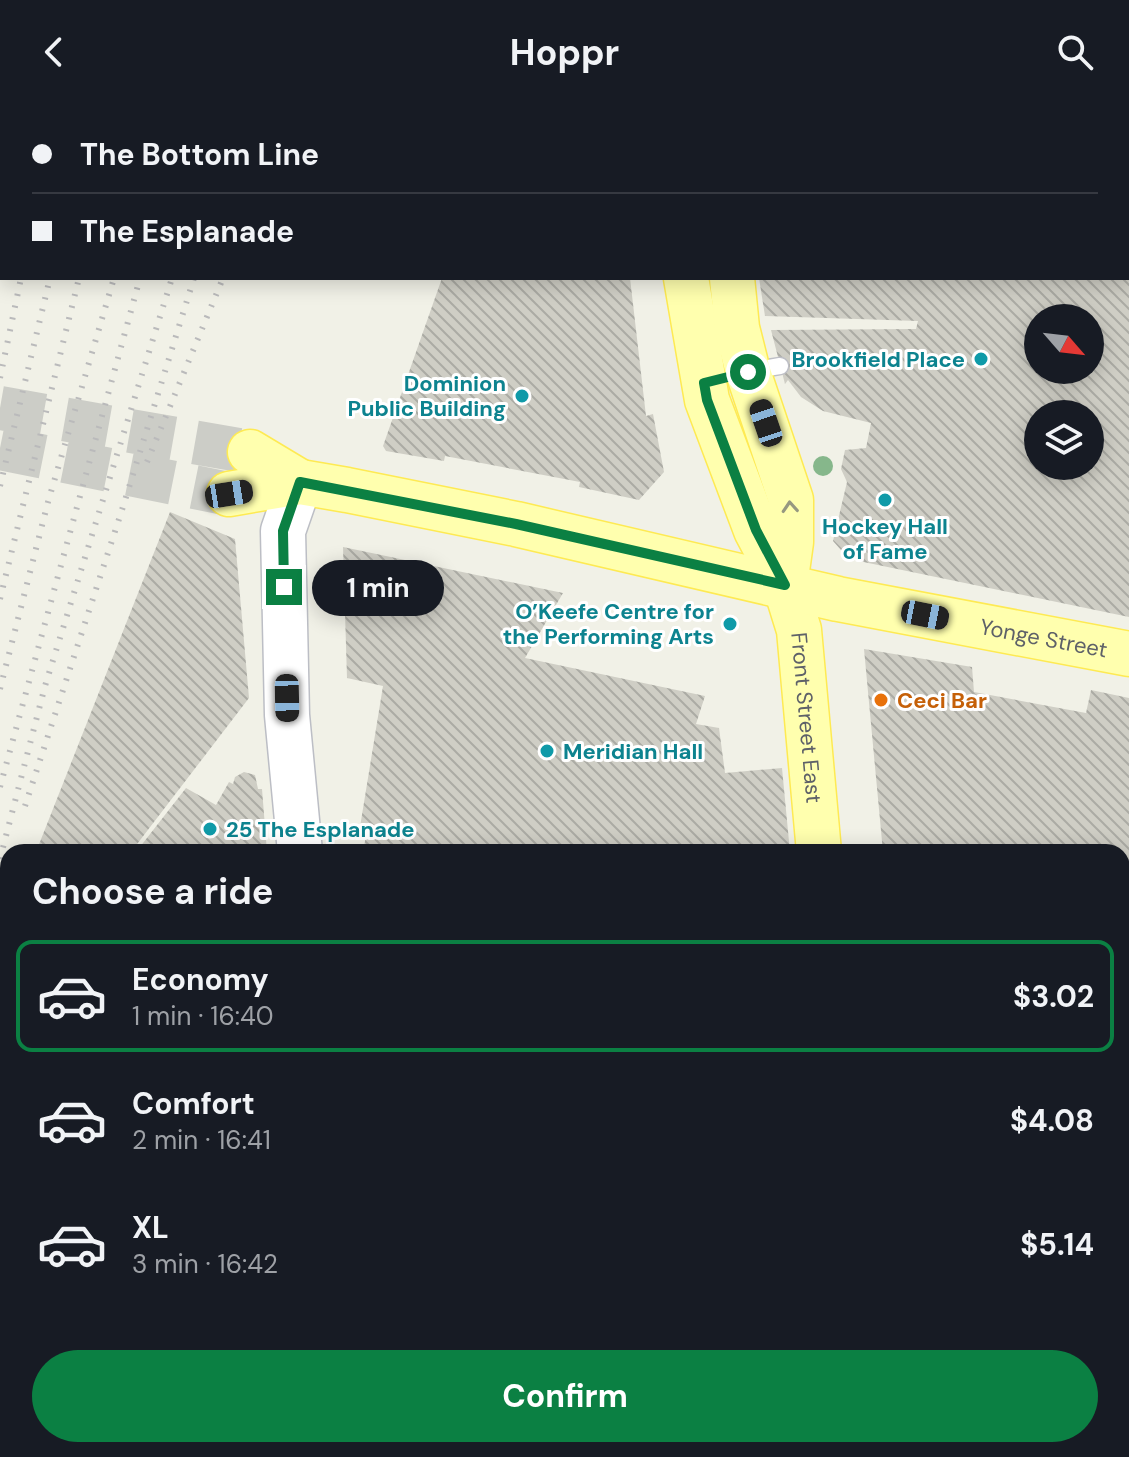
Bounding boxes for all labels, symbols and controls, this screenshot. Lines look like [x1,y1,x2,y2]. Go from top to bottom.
text: Hoppr [510,29,619,76]
icon: back [32,30,76,74]
icon: search [1053,30,1097,74]
text: The Bottom Line [80,135,319,174]
text: The Esplanade [80,212,294,251]
north arrow [1024,304,1104,384]
map controls [1024,304,1104,480]
place label: Brookfield Place [792,345,965,374]
marker: Brookfield Place [972,350,990,368]
route start [730,354,766,390]
place label: Dominion Public Building [347,369,506,423]
marker: Dominion Public Building [513,387,531,405]
car [747,396,785,450]
button: layers [1024,400,1104,480]
car [203,478,255,510]
marker: Hockey Hall of Fame [876,491,894,509]
one-way arrow [782,500,799,513]
place label: Hockey Hall of Fame [822,512,948,566]
callout: 1 min [312,559,444,615]
route end [266,569,302,605]
text: 1 min [346,571,410,605]
place label: O’Keefe Centre for the Performing Arts [503,597,714,651]
car [899,599,951,631]
street label: Yonge Street [978,612,1110,664]
marker: O’Keefe Centre for the Performing Arts [721,615,739,633]
street label: Front Street East [785,631,829,804]
car [275,674,299,722]
place label: Ceci Bar [897,686,987,715]
marker: Ceci Bar [872,691,890,709]
place label: Meridian Hall [563,737,703,766]
marker: Meridian Hall [538,742,556,760]
place label: 25 The Esplanade [226,815,415,844]
marker: 25 The Esplanade [201,820,219,838]
text: Choose a ride [32,868,273,915]
icon: car [36,960,108,1032]
text: Economy [132,960,269,999]
text: $3.02 [1013,977,1094,1016]
text: 1 min · 16:40 [132,999,274,1033]
icon: car [36,1084,108,1156]
text: Comfort [132,1084,255,1123]
text: $4.08 [1010,1101,1094,1140]
text: 2 min · 16:41 [132,1123,271,1157]
icon: car [36,1208,108,1280]
text: XL [132,1208,169,1247]
text: $5.14 [1020,1225,1094,1264]
text: 3 min · 16:42 [132,1247,278,1281]
button: Confirm [32,1350,1098,1442]

